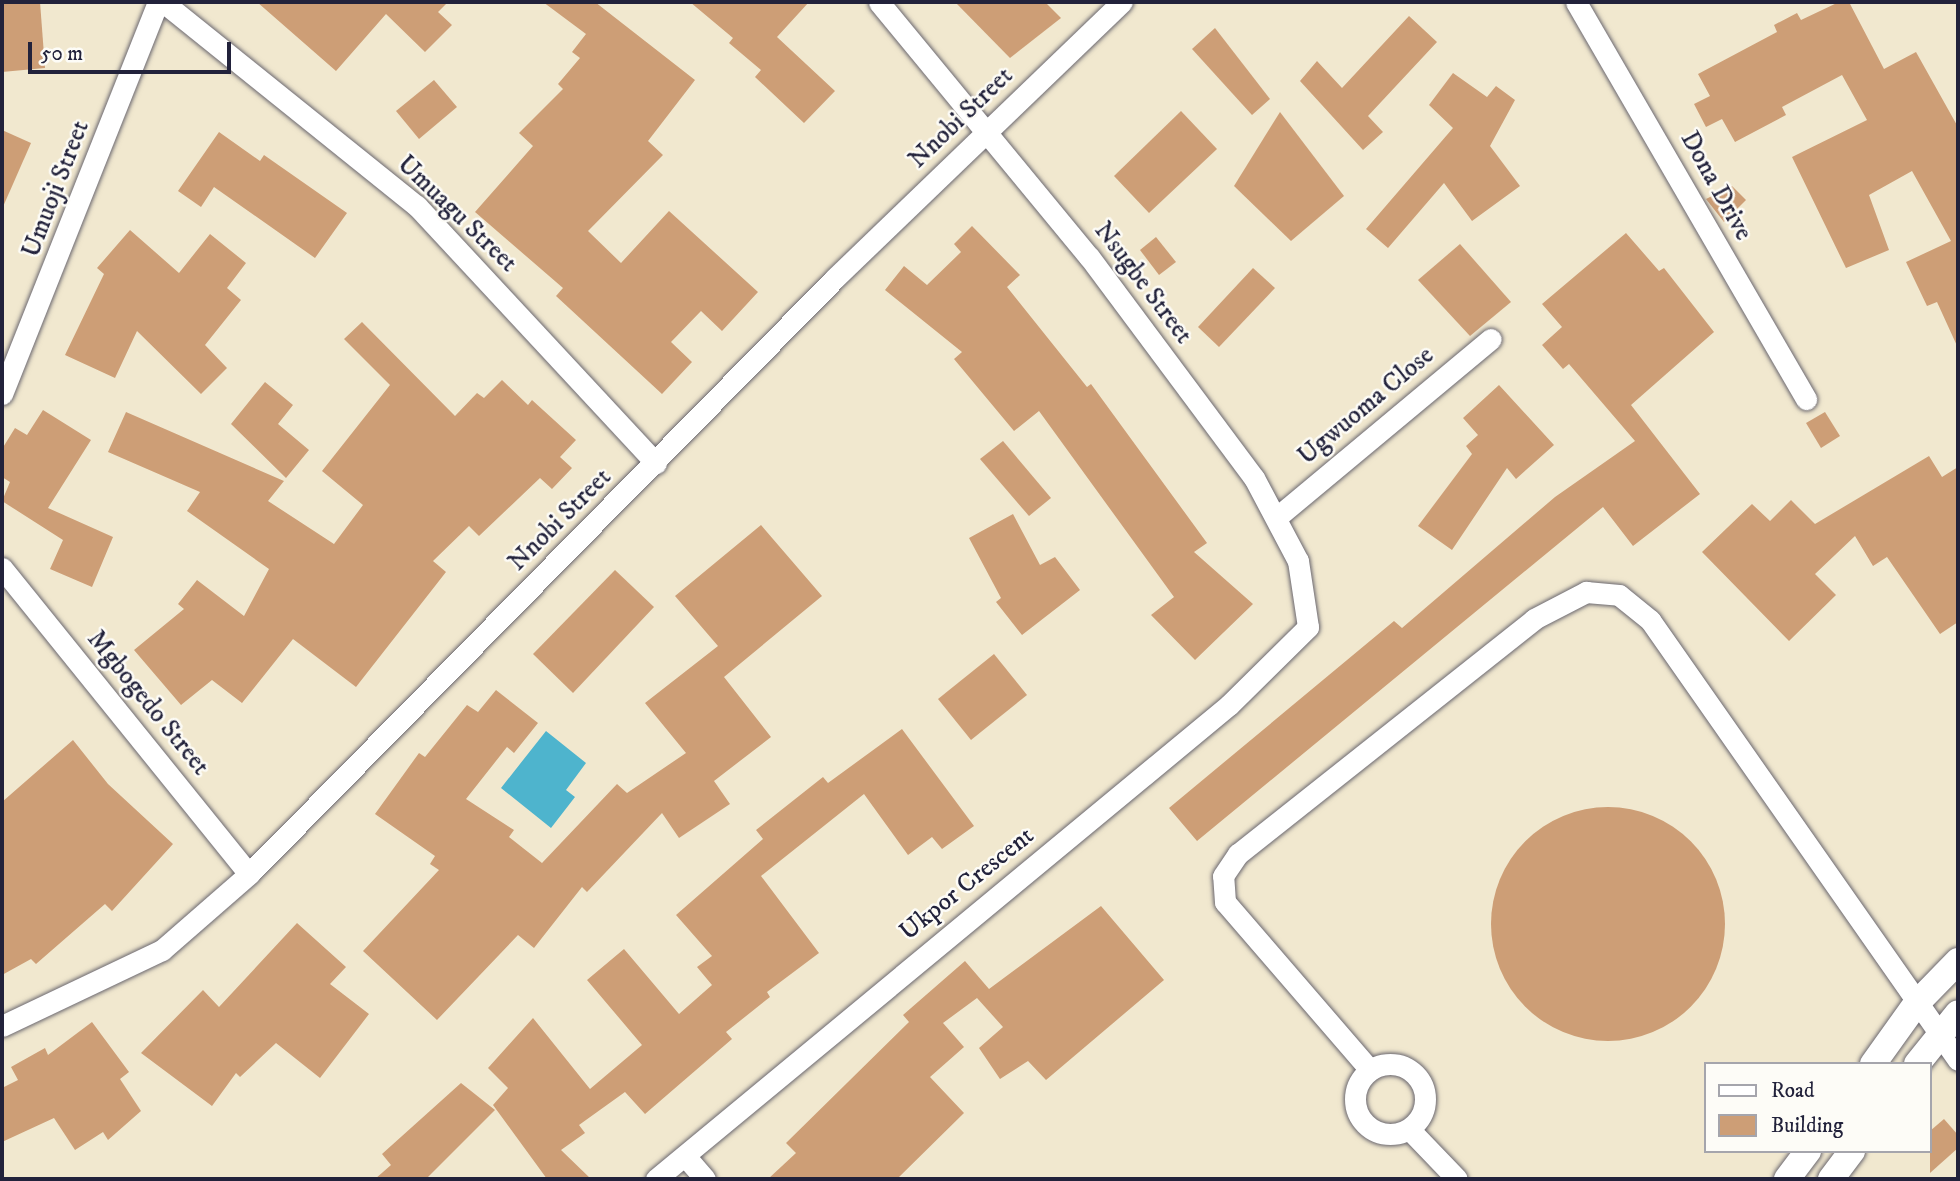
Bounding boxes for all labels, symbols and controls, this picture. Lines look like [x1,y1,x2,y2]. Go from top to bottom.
scale bar [32,28,234,72]
text: 50 m [41,41,83,67]
street label: Nnobi Street [902,61,1020,175]
street label: Umuoji Street [16,116,96,262]
street label: Dona Drive [1673,126,1759,246]
street label: Umuagu Street [390,149,524,279]
street label: Nsugbe Street [1087,216,1199,350]
street label: Ugwuoma Close [1292,340,1440,472]
street label: Nnobi Street [502,462,618,578]
street label: Mgbogedo Street [80,624,216,782]
street label: Ukpor Crescent [894,820,1040,948]
legend [1704,1062,1932,1153]
text: Road [1771,1078,1815,1104]
text: Building [1771,1113,1843,1139]

